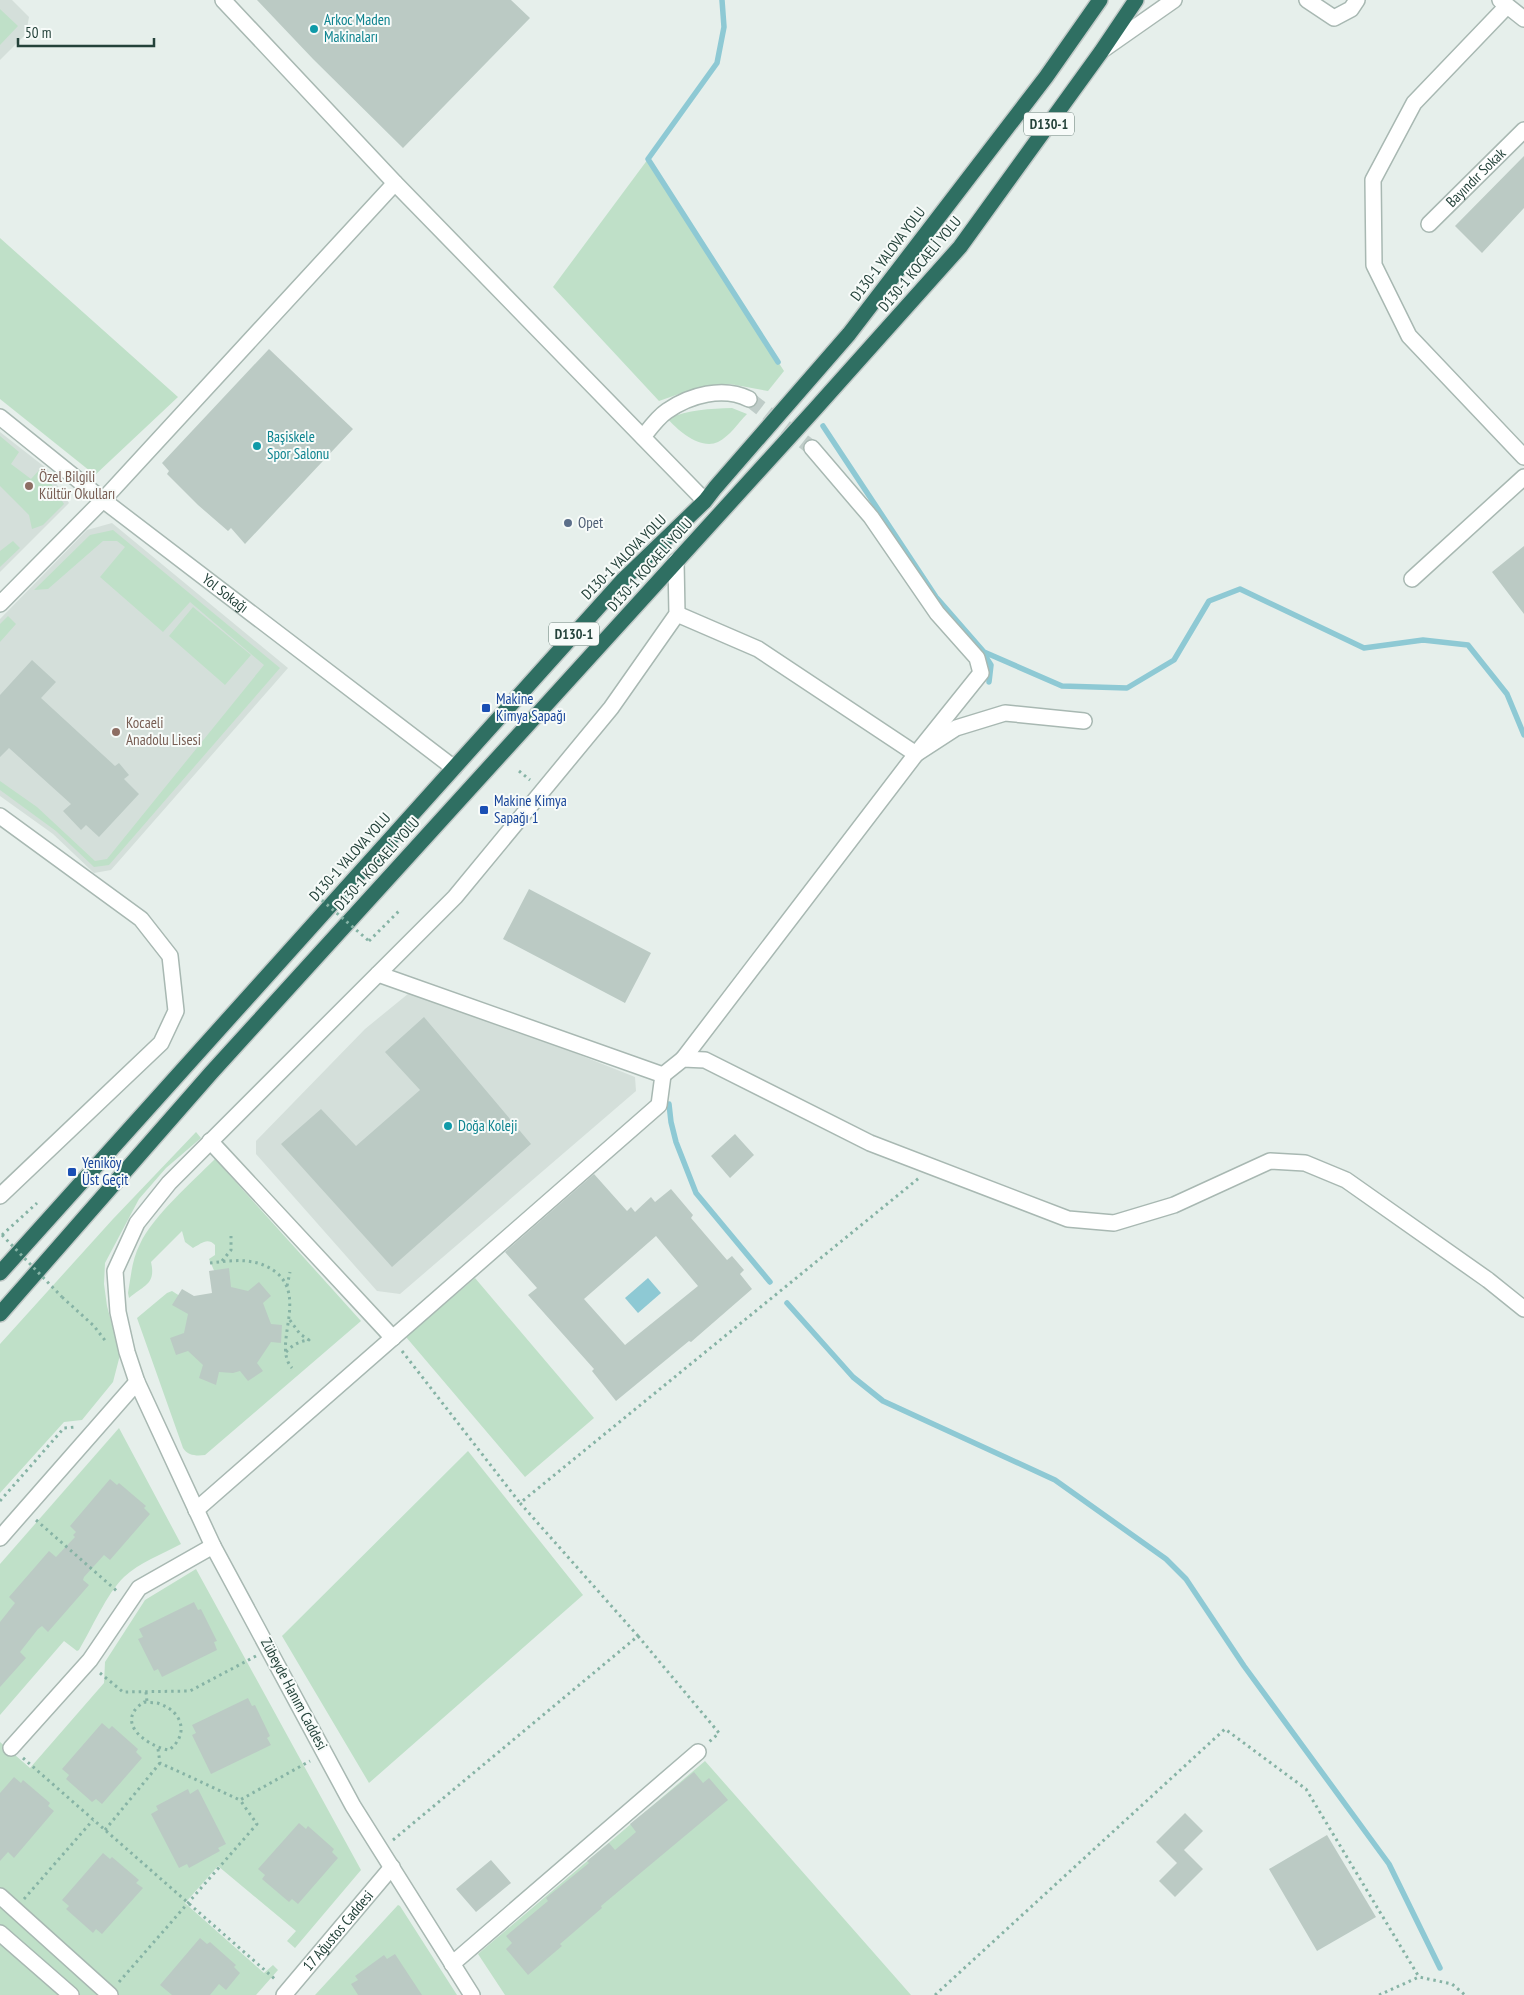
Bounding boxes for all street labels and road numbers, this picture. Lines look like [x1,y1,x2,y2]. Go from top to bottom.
road number: D130-1 [1024,112,1074,136]
street label: Bayındır Sokak [1442,144,1509,211]
street label: D130-1 YALOVA YOLU [846,203,929,304]
street label: D130-1 KOCAELİ YOLU [874,212,965,315]
street label: D130-1 YALOVA YOLU [577,510,670,603]
street label: D130-1 KOCAELİ YOLU [603,514,696,615]
street label: Yol Sokağı [198,569,252,617]
road number: D130-1 [549,622,599,646]
street label: D130-1 YALOVA YOLU [305,808,394,905]
street label: D130-1 KOCAELİ YOLU [330,813,423,914]
street label: Zübeyde Hanım Caddesi [257,1635,332,1753]
street label: 17 Ağustos Caddesi [298,1886,377,1975]

